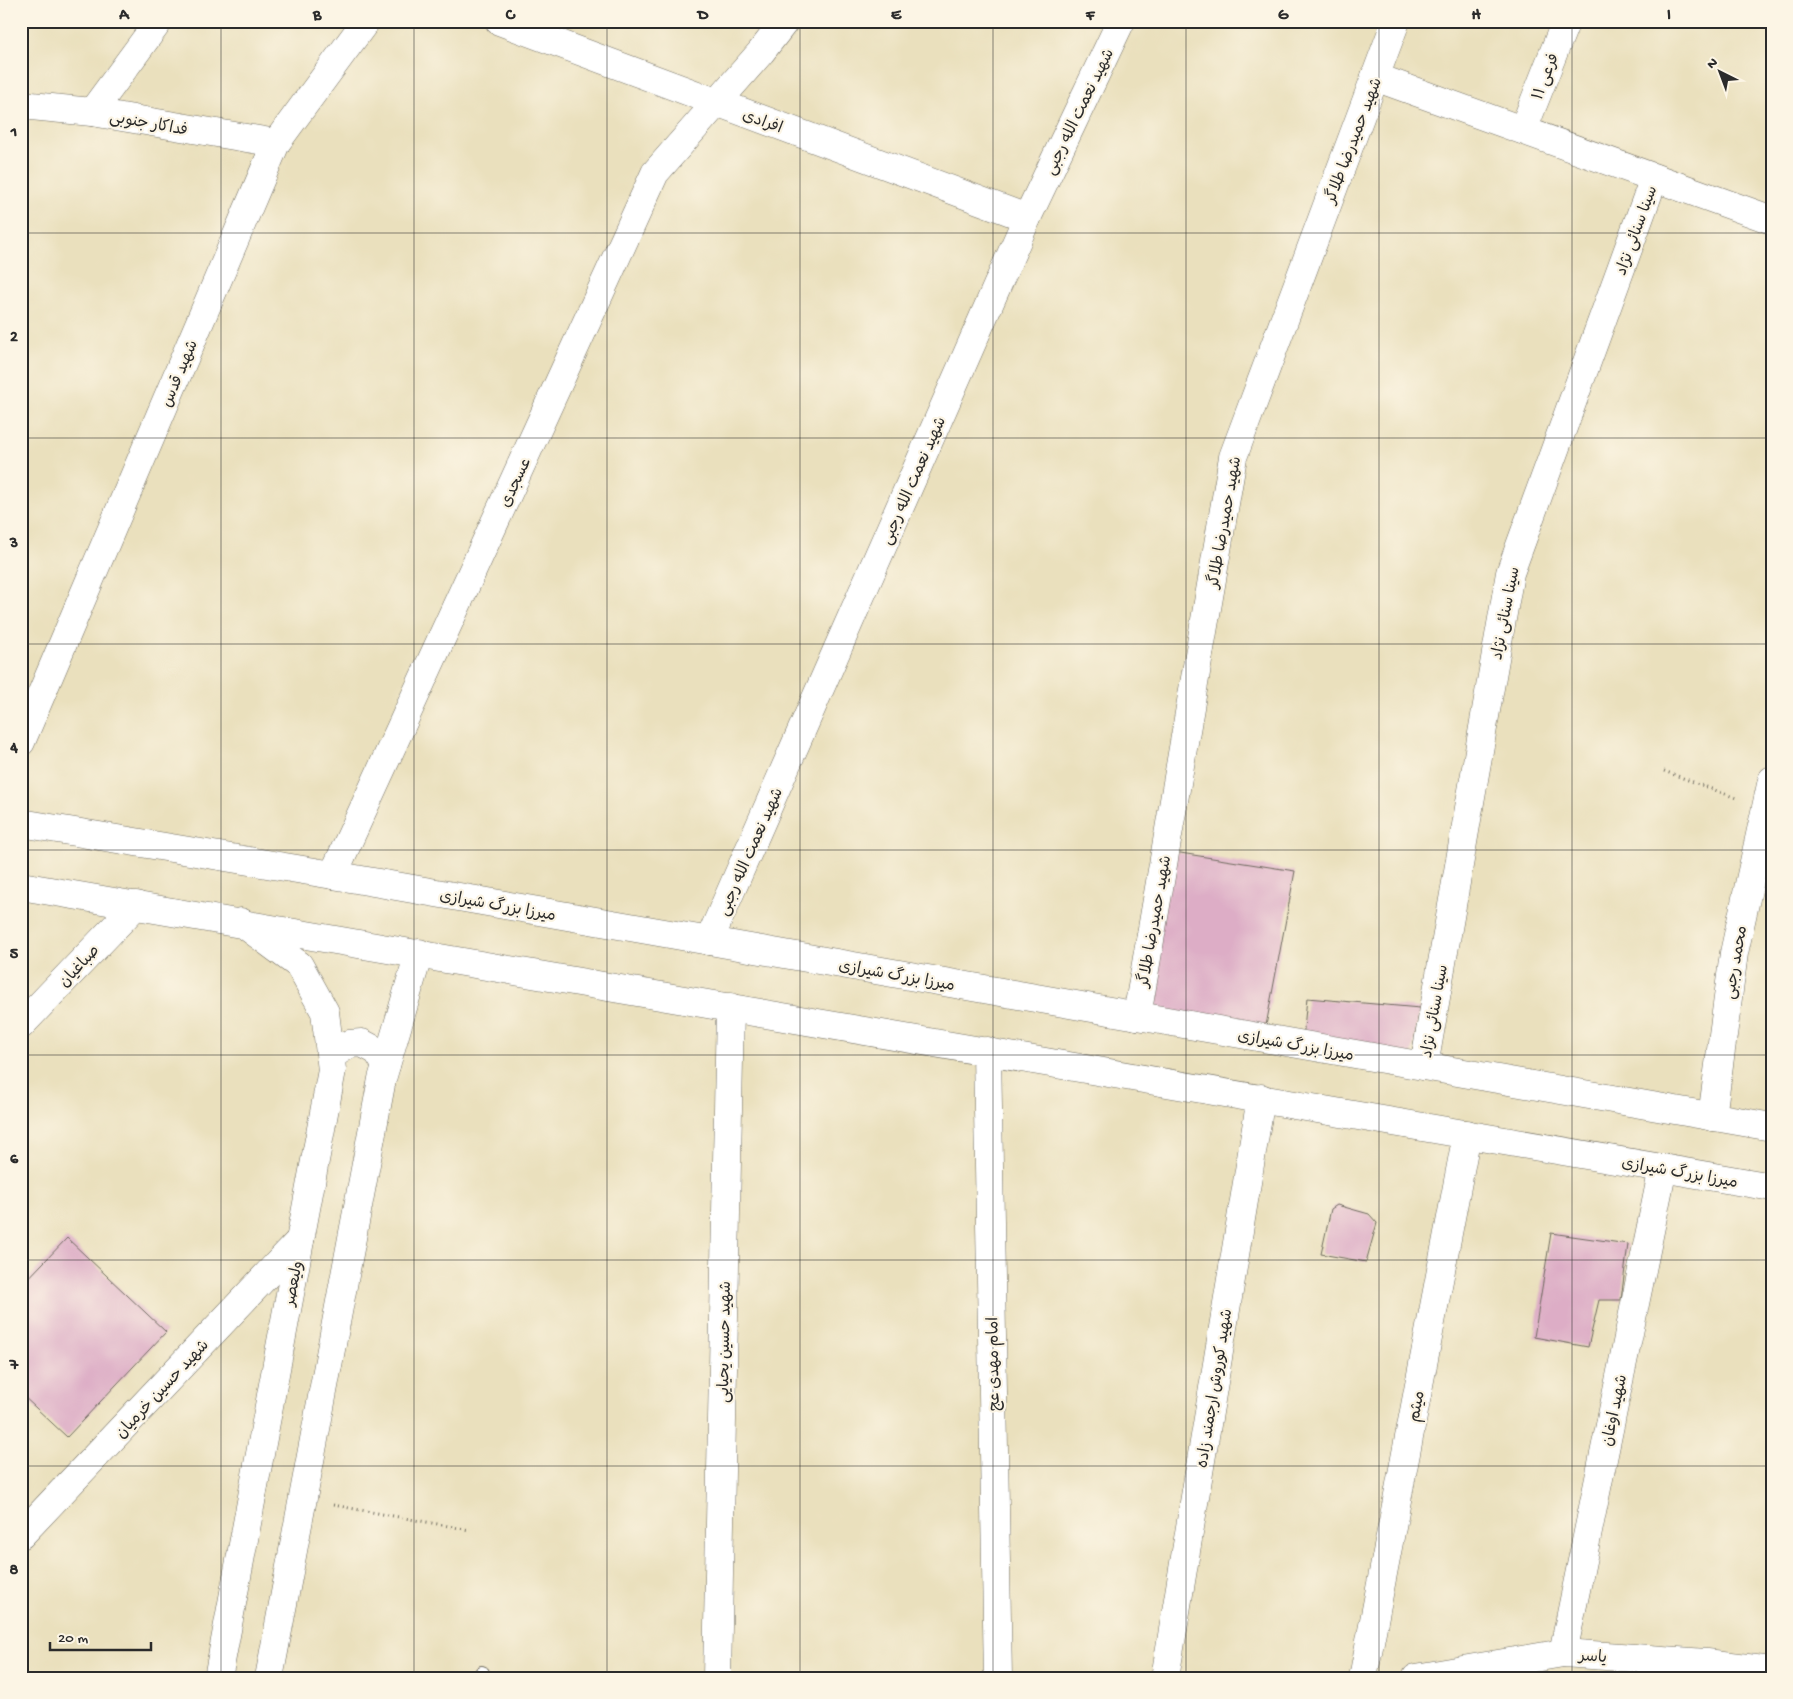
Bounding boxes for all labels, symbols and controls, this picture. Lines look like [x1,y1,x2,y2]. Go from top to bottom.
text: A [118,7,130,26]
text: B [312,7,322,26]
text: C [505,7,516,26]
text: D [696,7,709,26]
text: E [891,7,902,26]
text: F [1085,7,1096,26]
text: G [1278,7,1289,26]
text: H [1471,7,1481,26]
text: I [1667,7,1671,26]
street label: شهید نعمت الله رجبی [1042,46,1120,179]
north arrow [1696,48,1746,98]
street label: فرعی ۱۱ [1530,51,1565,103]
text: N [1704,55,1722,74]
street label: شهید حمیدرضا طلاگر [1319,74,1388,209]
street label: افرادی [739,107,785,139]
street label: فداکار جنوبی [108,109,189,142]
text: 1 [10,124,17,143]
street label: سینا سنائی نژاد [1613,184,1663,279]
text: 2 [10,329,18,348]
street label: شهید قدس [159,338,204,411]
street label: شهید نعمت الله رجبی [878,414,952,548]
street label: شهید حمیدرضا طلاگر [1202,455,1247,592]
street label: عسجدی [497,456,537,511]
text: 3 [9,535,18,554]
street label: سینا سنائی نژاد [1489,566,1526,662]
text: 4 [9,740,18,759]
street label: شهید نعمت الله رجبی [715,785,789,919]
street label: شهید حمیدرضا طلاگر [1132,854,1177,991]
street label: میرزا بزرگ شیرازی [438,886,557,927]
street label: محمد رجبی [1722,924,1753,1001]
street label: صباغیان [56,942,105,993]
text: 5 [10,946,19,965]
street label: میرزا بزرگ شیرازی [837,956,956,997]
street label: سینا سنائی نژاد [1419,964,1454,1060]
street label: میرزا بزرگ شیرازی [1236,1026,1355,1067]
text: 6 [10,1151,19,1170]
street label: میرزا بزرگ شیرازی [1620,1153,1739,1194]
street label: ولیعصر [281,1260,309,1310]
street label: شهید حسین یحیایی [716,1281,737,1403]
street label: شهید کوروش ارجمند زاده [1194,1308,1238,1469]
street label: امام مهدی عج [985,1317,1006,1411]
street label: شهید حسین خرمیان [113,1337,214,1444]
text: 7 [9,1357,19,1376]
street label: شهید اوغان [1600,1373,1633,1448]
street label: میثم [1406,1390,1431,1424]
text: 8 [10,1562,19,1581]
scale bar [50,1619,151,1651]
text: 20 m [58,1630,88,1648]
street label: یاسر [1576,1648,1607,1669]

